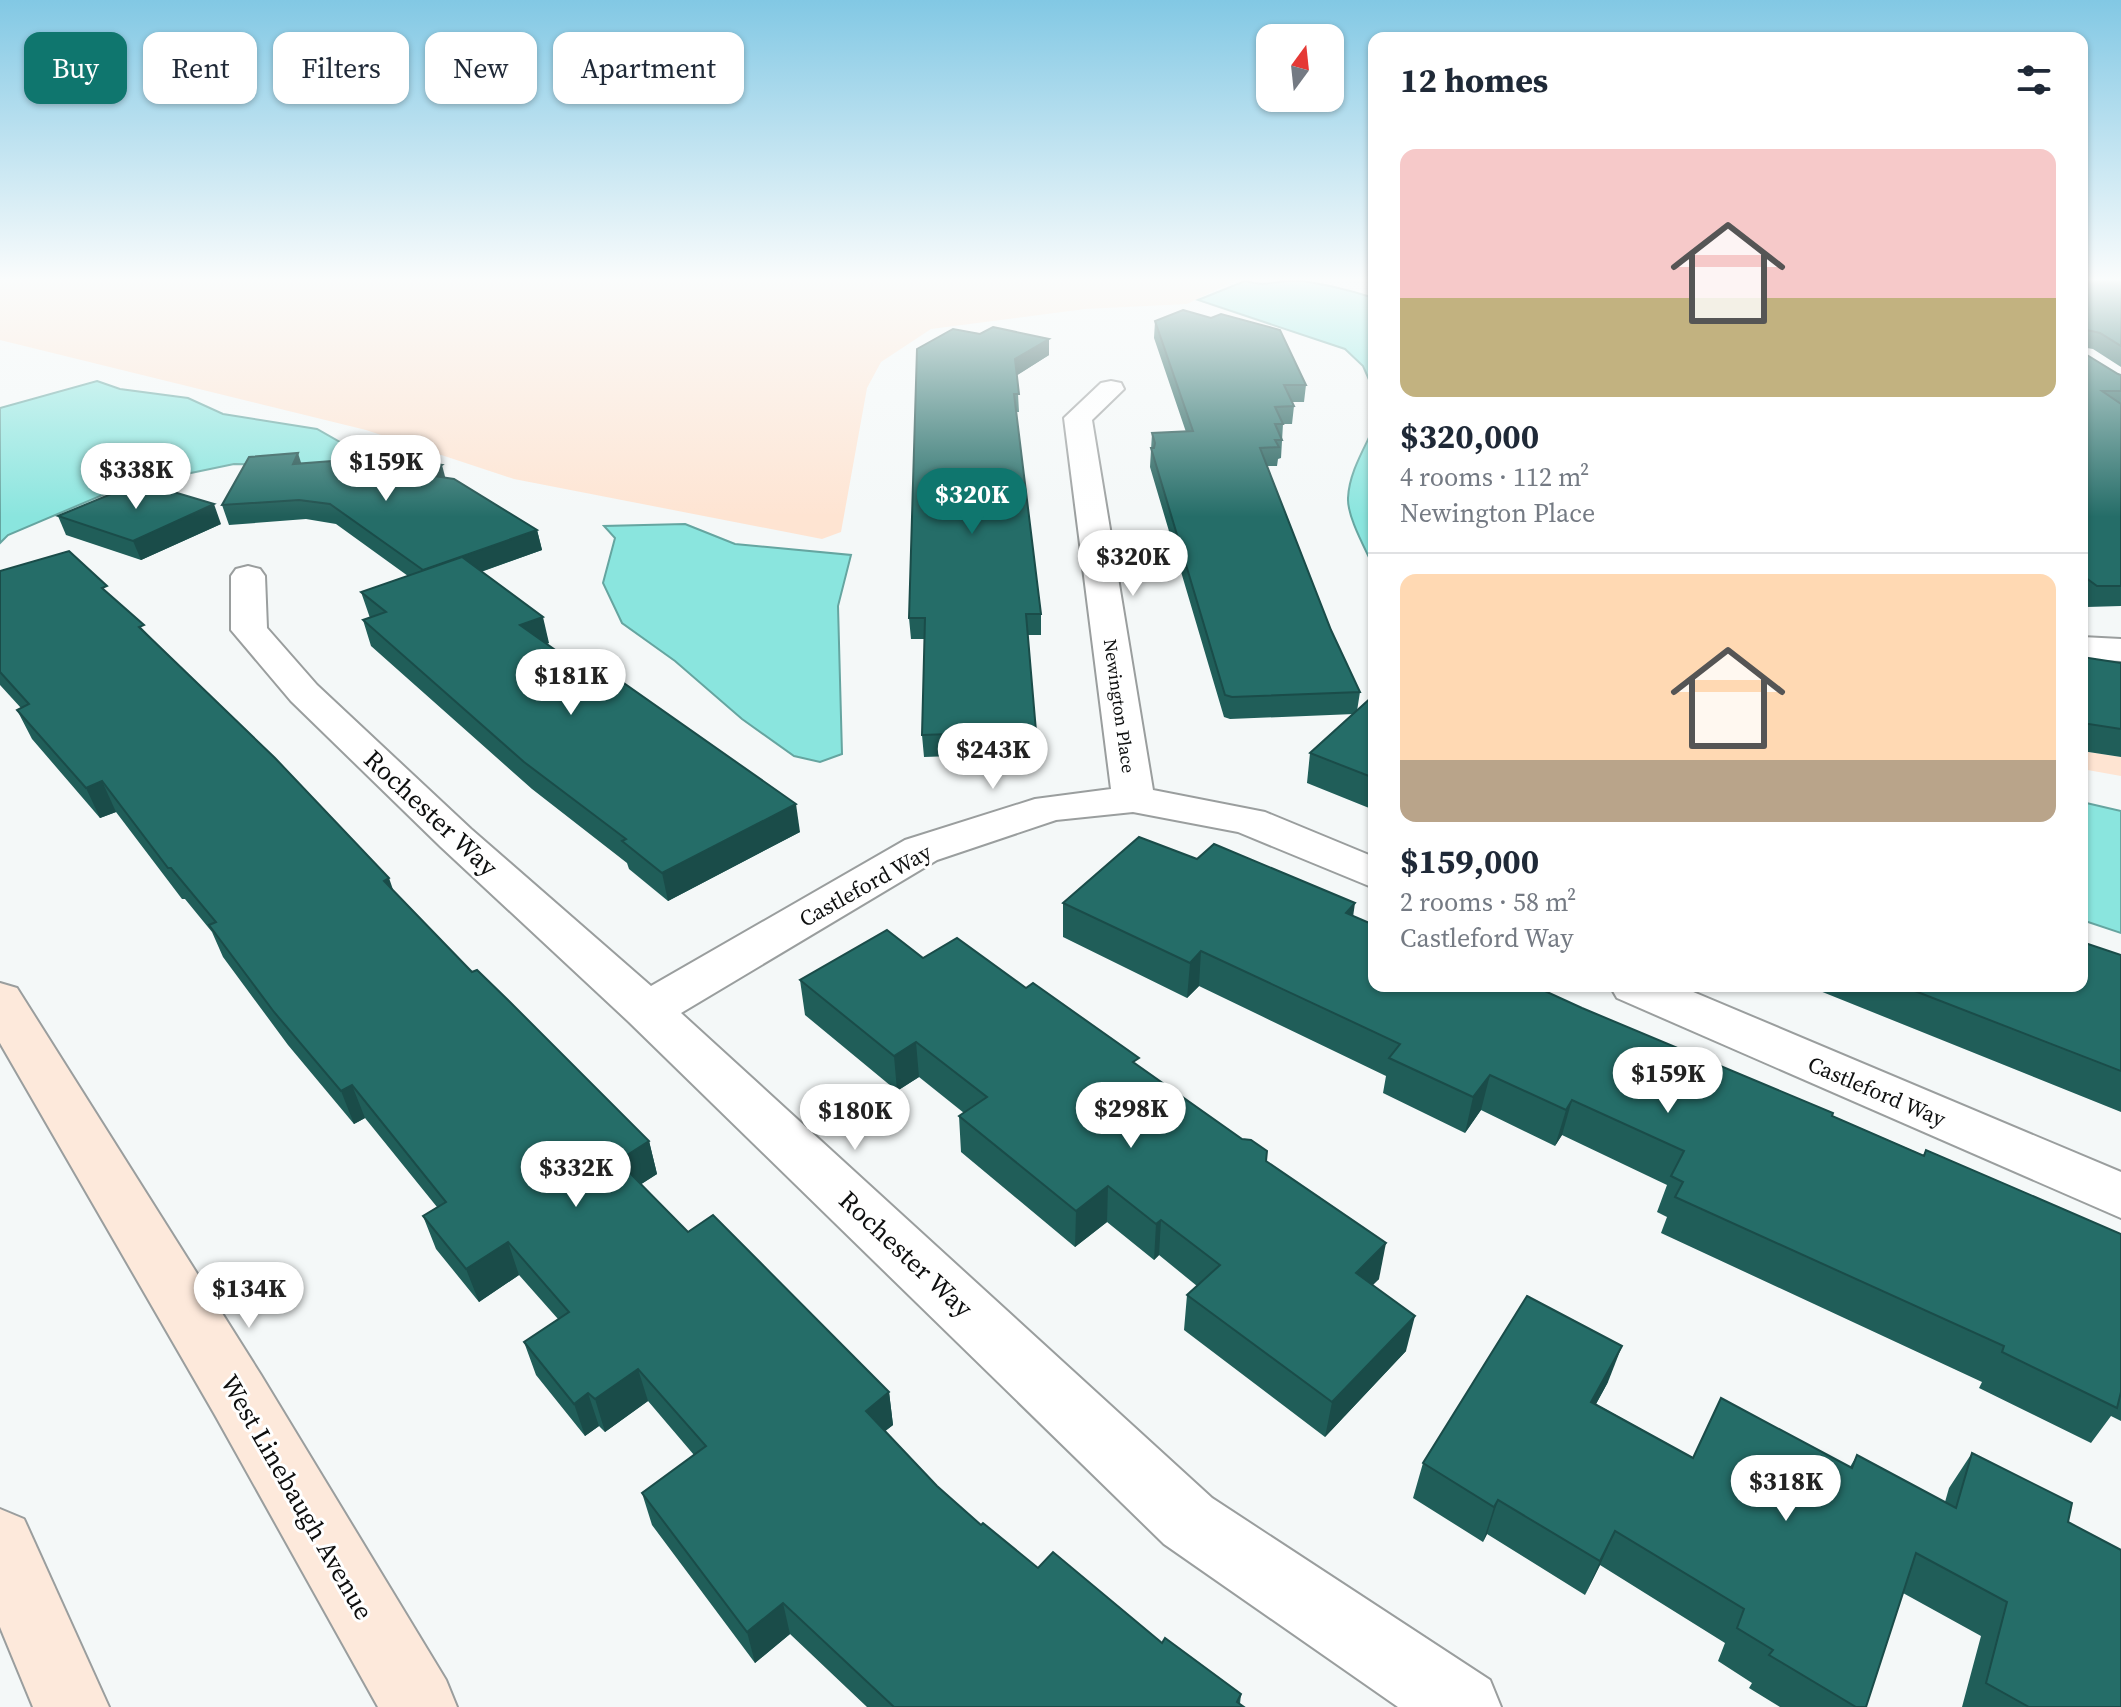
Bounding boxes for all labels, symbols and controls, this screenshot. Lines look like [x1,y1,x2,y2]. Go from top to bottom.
north arrow [1256,24,1344,112]
map controls [1256,24,1344,112]
chip: Buy [24,32,127,104]
chip: Rent [143,32,257,104]
chip: Filters [273,32,409,104]
chip: New [425,32,537,104]
chip: Apartment [553,32,744,104]
text: 12 homes [1400,57,1548,103]
icon: filters [2012,58,2056,102]
icon: home [1656,201,1800,345]
text: $320,000 [1400,413,1539,459]
pin: $159K [330,435,442,503]
pin: $338K [80,443,192,511]
text: $159K [349,443,423,479]
text: $338K [99,451,173,487]
text: 4 rooms · 112 m² [1400,459,1589,495]
pin: $320K [916,468,1028,536]
text: $320K [935,476,1009,512]
text: Newington Place [1400,495,1595,531]
pin: $320K [1077,530,1189,598]
text: $320K [1096,538,1170,574]
icon: home [1656,626,1800,770]
street label: Newington Place [1098,637,1141,775]
pin: $181K [515,649,627,717]
text: $181K [534,657,608,693]
pin: $243K [937,723,1049,791]
text: $243K [956,731,1030,767]
street label: Rochester Way [356,742,506,885]
street label: Castleford Way [794,836,937,934]
text: $159,000 [1400,838,1539,884]
text: 2 rooms · 58 m² [1400,884,1576,920]
text: Castleford Way [1400,920,1573,956]
pin: $159K [1612,1047,1724,1115]
street label: Castleford Way [1804,1049,1951,1134]
text: $159K [1631,1055,1705,1091]
pin: $298K [1075,1082,1187,1150]
pin: $180K [799,1084,911,1152]
text: $298K [1094,1090,1168,1126]
text: $180K [818,1092,892,1128]
pin: $332K [520,1141,632,1209]
text: $332K [539,1149,613,1185]
street label: Rochester Way [831,1183,981,1326]
pin: $134K [193,1262,305,1330]
text: $134K [212,1270,286,1306]
street label: West Linebaugh Avenue [212,1368,382,1626]
pin: $318K [1730,1455,1842,1523]
text: $318K [1749,1463,1823,1499]

